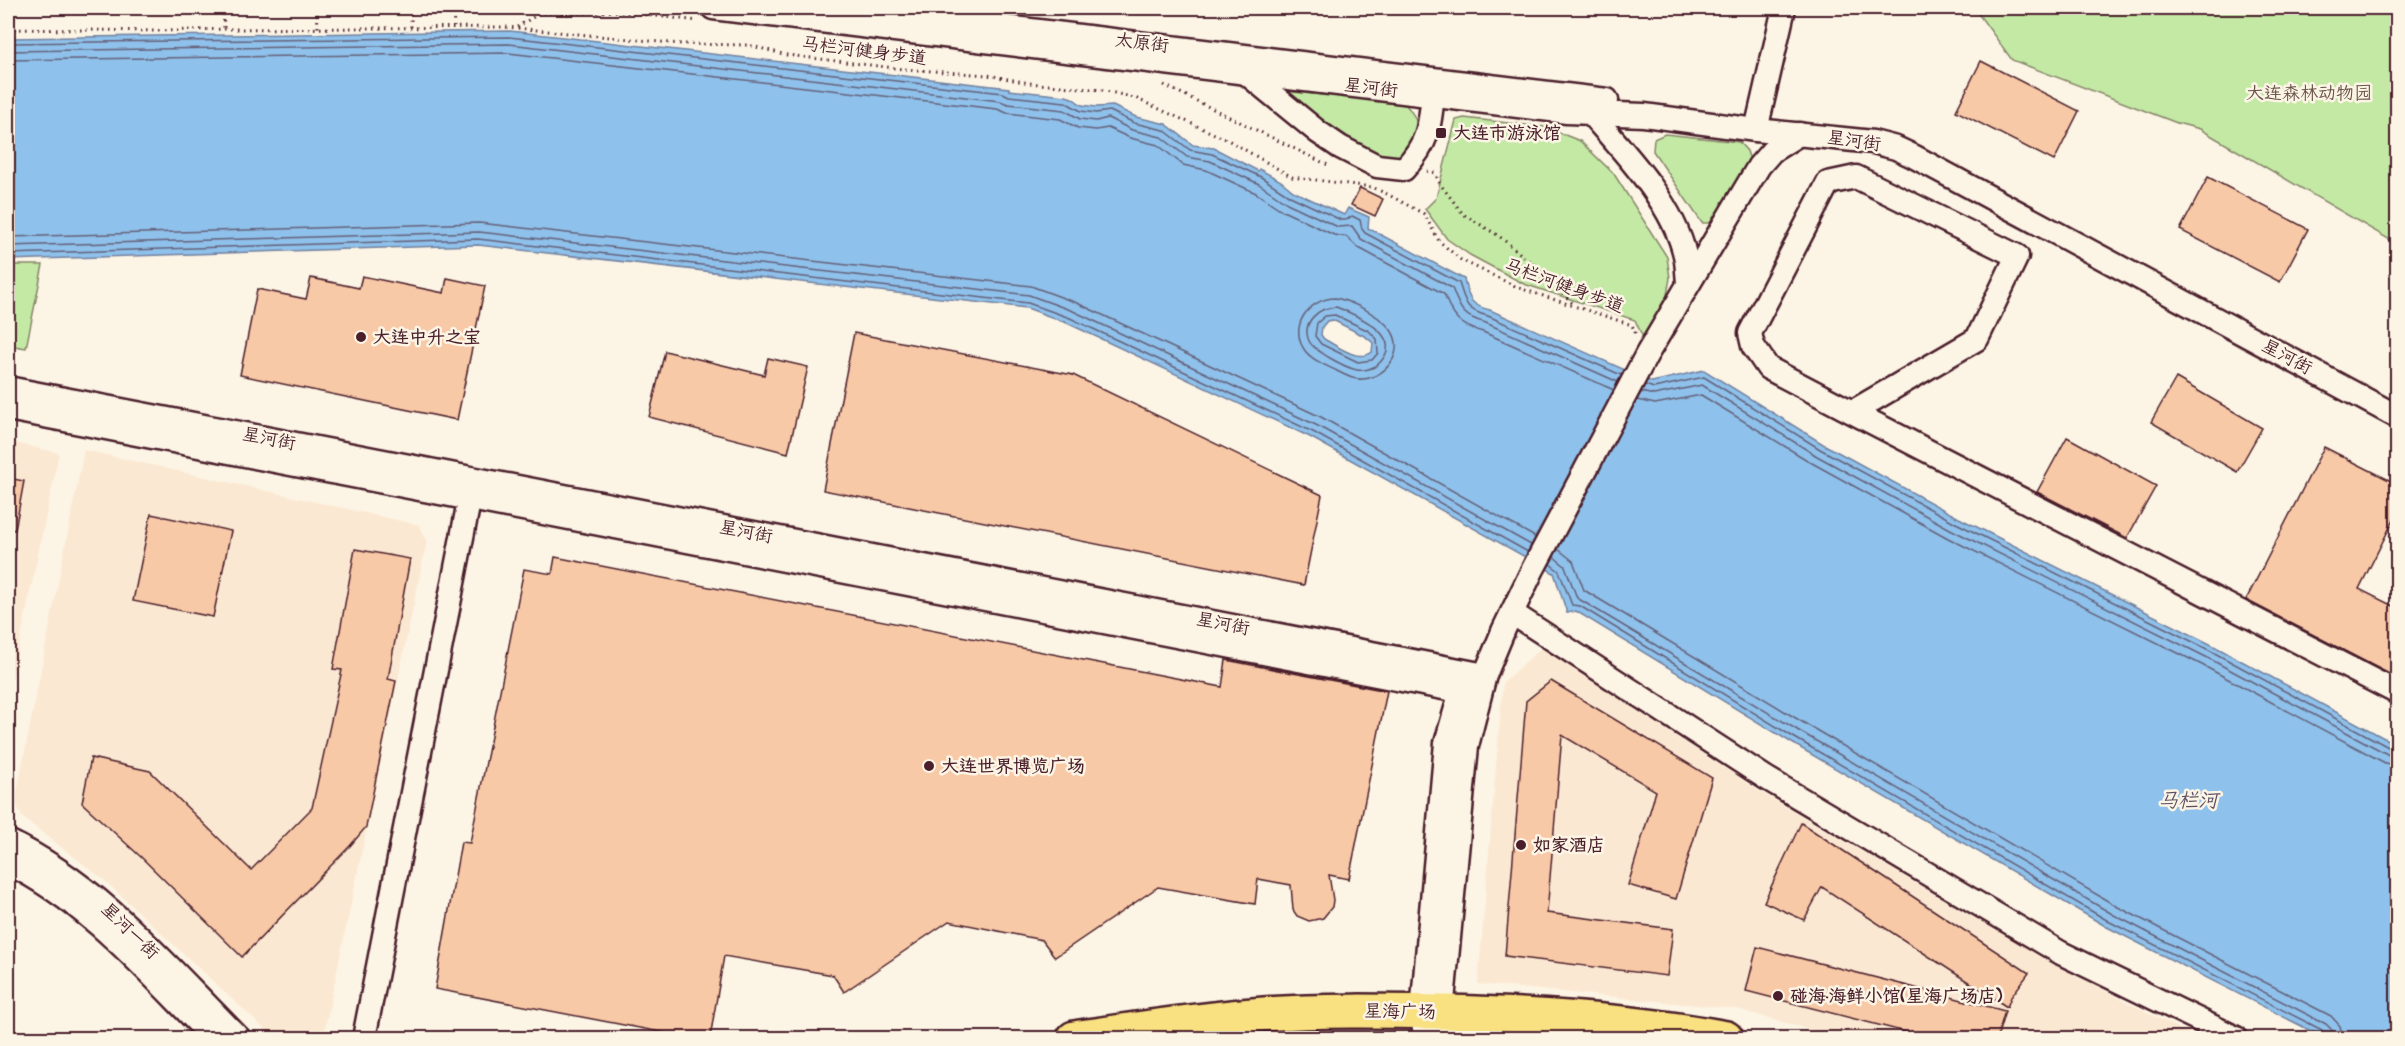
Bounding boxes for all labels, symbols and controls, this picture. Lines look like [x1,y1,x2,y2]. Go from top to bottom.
street label: 太原街 [1114,27,1170,59]
street label: 马栏河健身步道 [800,31,928,71]
street label: 星河街 [1343,72,1399,104]
park label: 大连森林动物园 [2246,81,2372,106]
place label: 大连市游泳馆 [1453,121,1561,146]
street label: 星河街 [1826,125,1882,157]
marker: 大连市游泳馆 [1434,126,1448,140]
street label: 马栏河健身步道 [1501,253,1627,319]
place label: 大连中升之宝 [373,325,481,350]
marker: 大连中升之宝 [354,330,368,344]
street label: 星河街 [2257,333,2317,381]
street label: 星河街 [240,422,298,456]
street label: 星河街 [717,515,775,549]
street label: 星河街 [1194,607,1252,641]
place label: 大连世界博览广场 [941,754,1085,779]
marker: 大连世界博览广场 [922,759,936,773]
water label: 马栏河 [2158,787,2221,815]
place label: 如家酒店 [1533,833,1605,858]
marker: 如家酒店 [1514,838,1528,852]
street label: 星河一街 [95,897,165,965]
place label: 碰海·海鲜小馆(星海广场店) [1790,984,2003,1009]
marker: 碰海·海鲜小馆(星海广场店) [1771,989,1785,1003]
street label: 星海广场 [1364,999,1436,1025]

